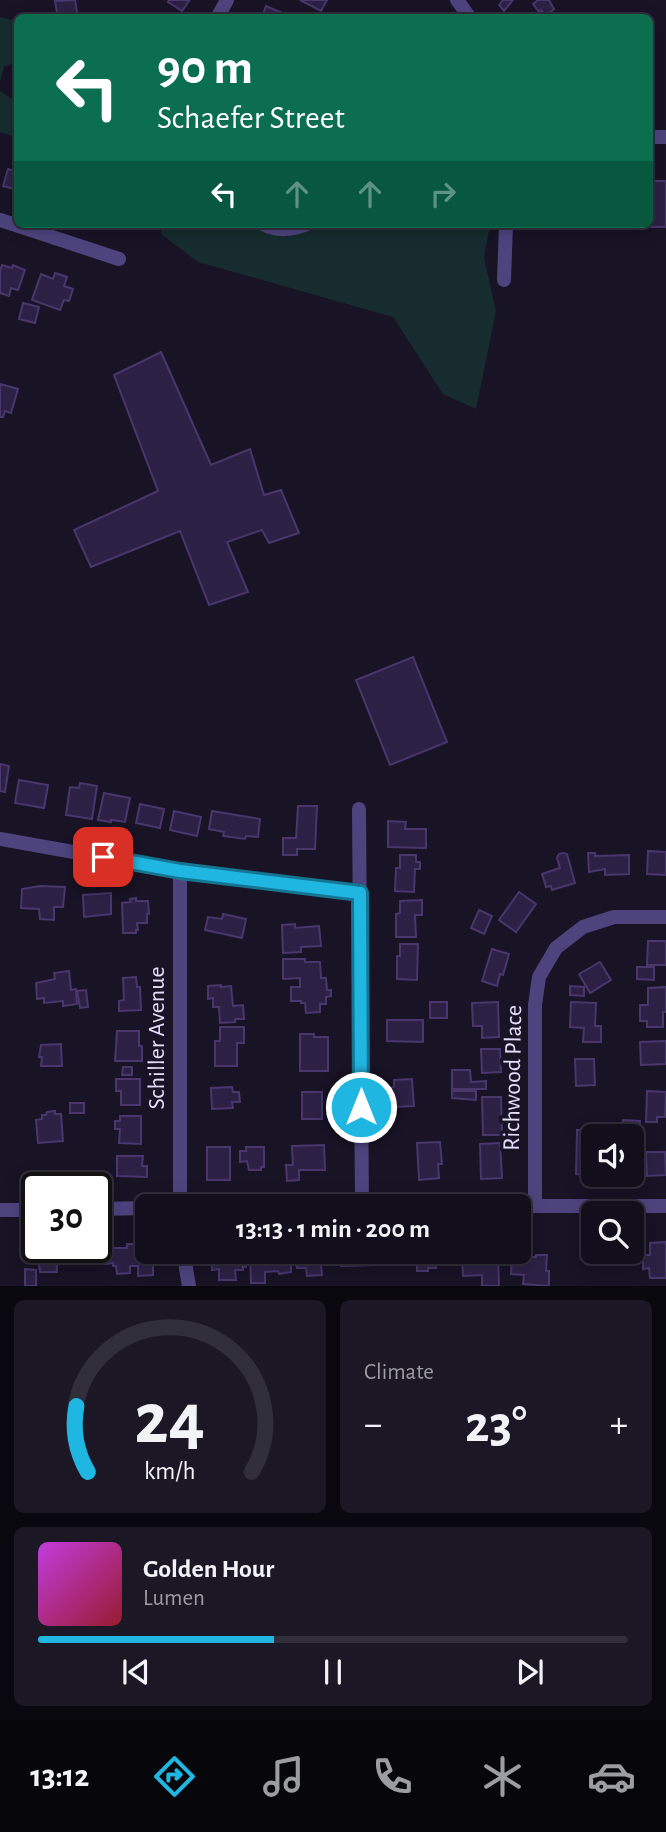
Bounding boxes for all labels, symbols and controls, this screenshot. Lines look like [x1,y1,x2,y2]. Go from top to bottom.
icon: left [42,42,133,133]
text: 90 m [157,44,253,93]
text: Schaefer Street [157,102,345,134]
icon: left [205,175,243,213]
icon: ahead [278,175,316,213]
icon: ahead [351,175,389,213]
icon: right [424,175,462,213]
pin [73,827,133,887]
icon: arrive [84,838,122,876]
street label: Schiller Avenue [145,967,169,1109]
street label: Richwood Place [500,1005,526,1151]
position arrow [324,1070,398,1144]
map controls [581,1124,644,1264]
button: sound [581,1124,644,1187]
speed limit sign: 30 [21,1172,112,1263]
button: search [581,1201,644,1264]
text: 13:13 · 1 min · 200 m [236,1216,430,1242]
text: Climate [364,1361,434,1384]
text: 24 [135,1385,205,1458]
text: 23° [465,1399,527,1451]
text: − [364,1406,382,1444]
text: + [610,1406,628,1444]
text: km/h [144,1459,196,1484]
text: Golden Hour [143,1556,274,1582]
text: Lumen [143,1587,205,1610]
icon: previous [117,1653,155,1691]
icon: pause [314,1653,352,1691]
icon: next [511,1653,549,1691]
icon: directions [150,1752,199,1801]
icon: music [259,1752,308,1801]
icon: phone [368,1752,417,1801]
icon: climate [478,1752,527,1801]
icon: car [587,1752,636,1801]
text: 13:12 [30,1760,89,1792]

